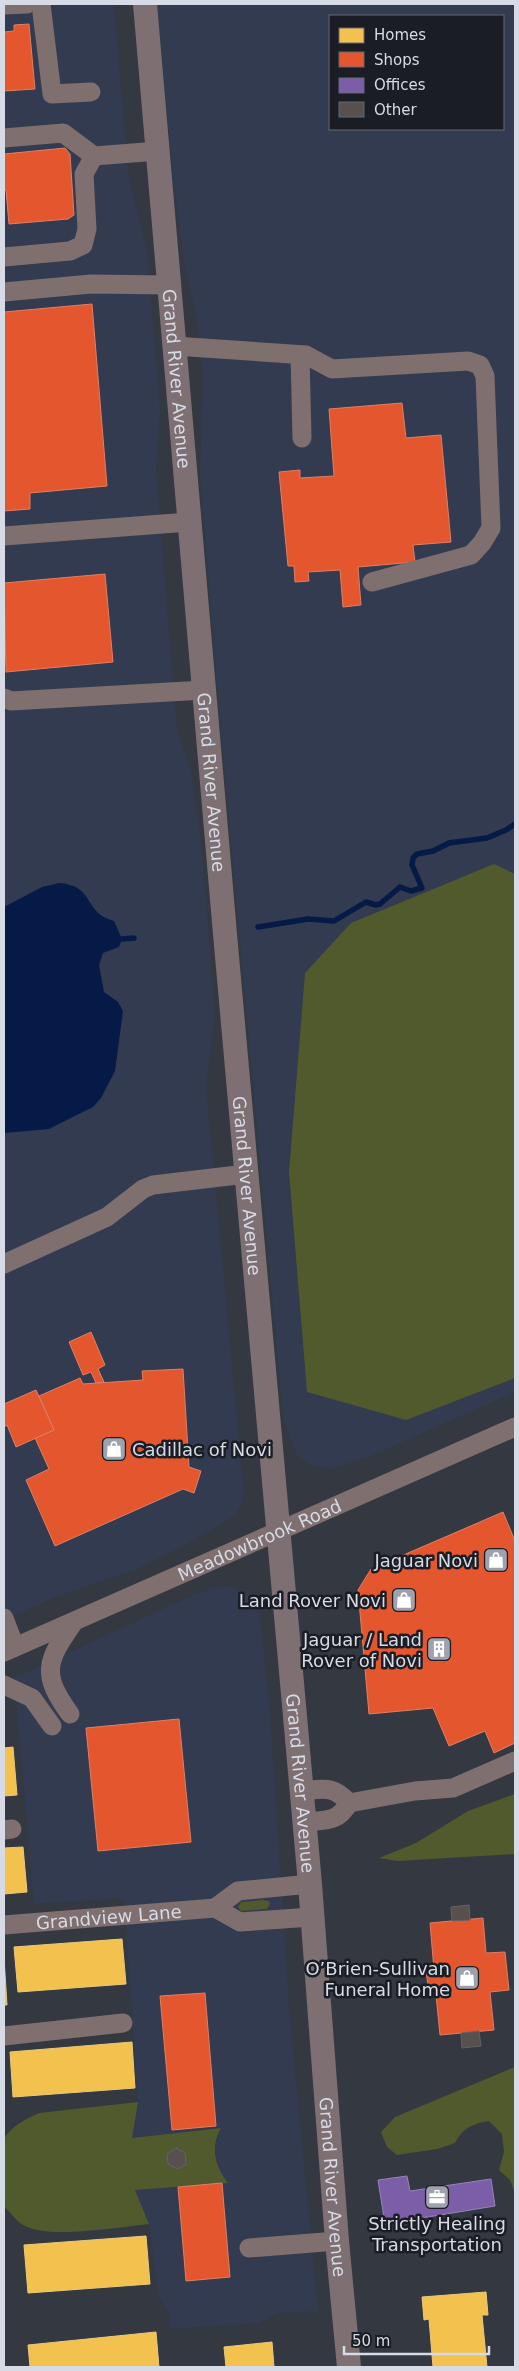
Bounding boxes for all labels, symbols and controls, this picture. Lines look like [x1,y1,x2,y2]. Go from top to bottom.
legend [329,15,504,130]
text: Homes [374,26,426,44]
text: Shops [374,51,420,69]
text: Offices [374,76,426,94]
text: Other [374,101,417,119]
street label: Grand River Avenue [159,288,195,469]
street label: Grand River Avenue [194,691,230,873]
street label: Grand River Avenue [229,1095,266,1276]
shop icon: Cadillac of Novi [101,1436,127,1462]
place label: Cadillac of Novi [132,1439,272,1460]
street label: Meadowbrook Road [174,1494,344,1585]
shop icon: Jaguar Novi [483,1547,509,1573]
place label: Jaguar Novi [374,1550,478,1571]
shop icon: Land Rover Novi [391,1587,417,1613]
place label: Land Rover Novi [239,1590,386,1611]
place label: Jaguar / Land Rover of Novi [301,1629,422,1671]
building icon: Jaguar / Land Rover of Novi [426,1636,452,1662]
street label: Grand River Avenue [282,1692,319,1874]
street label: Grandview Lane [35,1900,182,1933]
place label: O’Brien-Sullivan Funeral Home [305,1958,450,2000]
shop icon: O’Brien-Sullivan Funeral Home [454,1965,480,1991]
street label: Grand River Avenue [316,2096,351,2278]
office icon: Strictly Healing Transportation [424,2184,450,2210]
place label: Strictly Healing Transportation [368,2213,506,2255]
scale bar [344,2324,489,2356]
text: 50 m [352,2332,390,2350]

